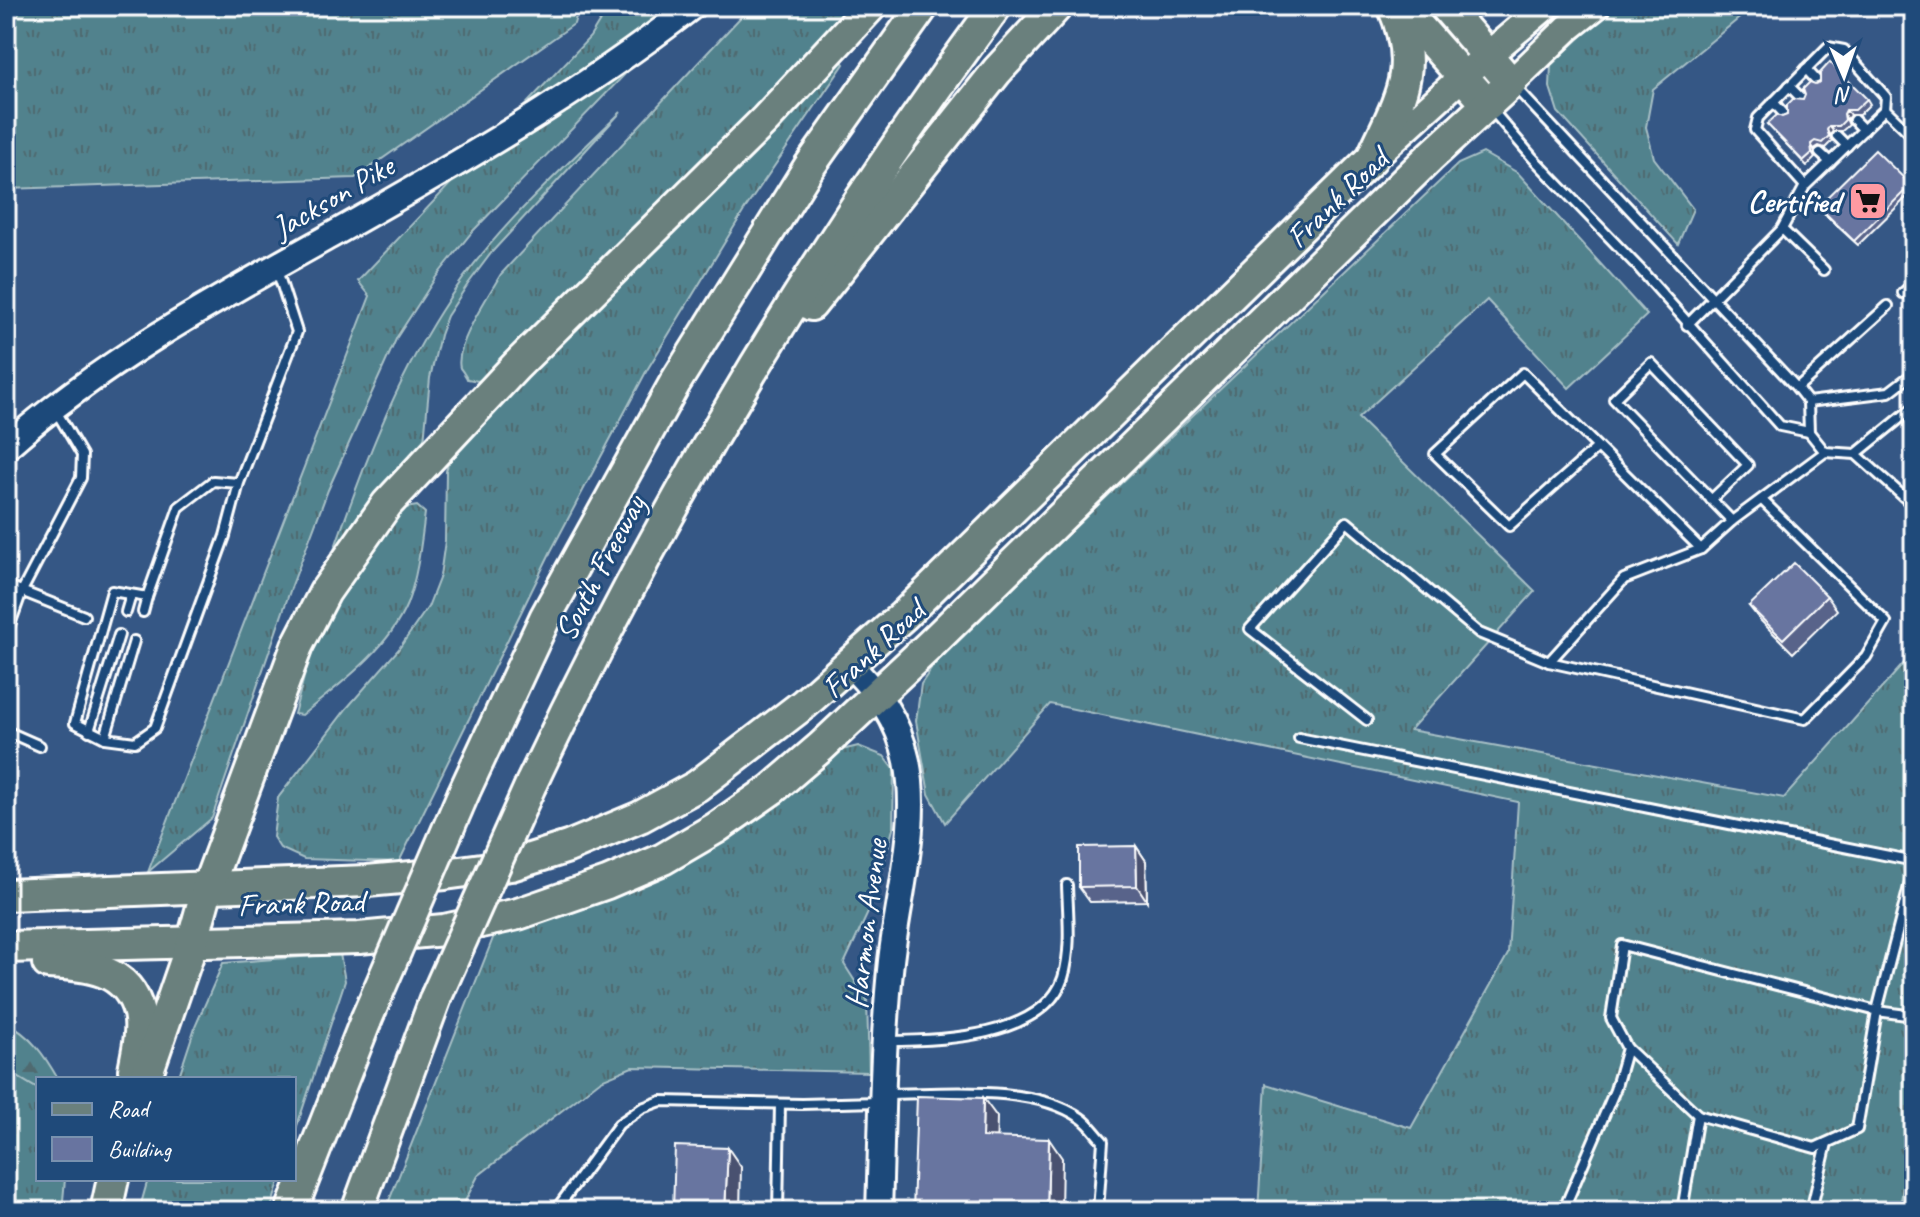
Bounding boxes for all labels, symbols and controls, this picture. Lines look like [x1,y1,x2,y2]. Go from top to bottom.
north arrow [1804,36,1884,116]
text: N [1834,81,1852,109]
street label: Frank Road [1277,136,1400,257]
street label: Jackson Pike [263,145,403,249]
supermarket icon: Certified [1847,180,1889,222]
place label: Certified [1747,181,1845,222]
street label: South Freeway [545,487,656,648]
street label: Frank Road [813,588,936,707]
street label: Harmon Avenue [835,835,897,1011]
street label: Frank Road [237,880,369,926]
legend [36,1077,296,1181]
text: Road [108,1094,152,1124]
text: Building [108,1134,173,1164]

